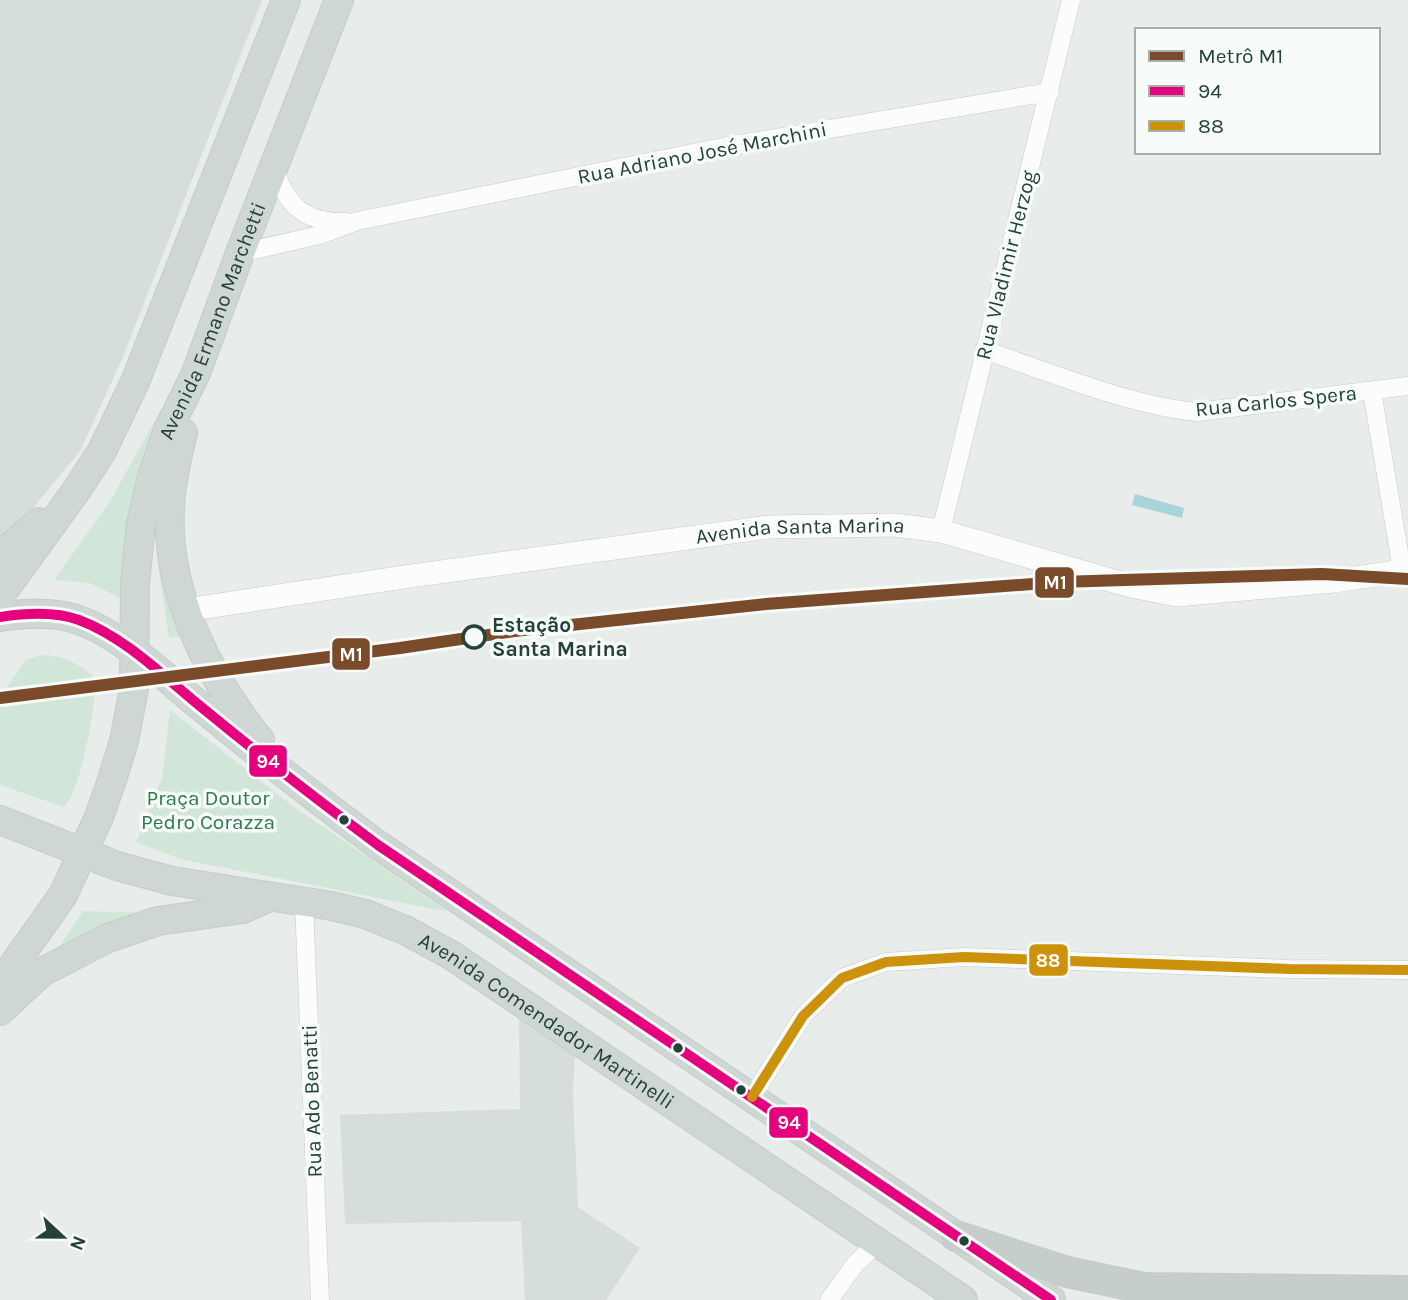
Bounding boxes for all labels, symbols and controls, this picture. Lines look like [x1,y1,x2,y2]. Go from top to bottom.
legend [1135,28,1380,154]
text: Metrô M1 [1198,44,1283,68]
text: 94 [1198,79,1222,103]
text: 88 [1198,114,1224,138]
street label: Rua Adriano José Marchini [575,117,829,189]
street label: Rua Vladimir Herzog [971,168,1041,362]
street label: Avenida Ermano Marchetti [154,199,271,443]
street label: Rua Carlos Spera [1194,381,1358,421]
street label: Avenida Santa Marina [694,513,906,549]
line badge: M1 [1034,566,1075,599]
text: M1 [1043,572,1067,594]
place label: Estação Santa Marina [492,613,628,661]
marker: Estação Santa Marina [462,625,486,649]
line badge: M1 [331,637,371,671]
text: M1 [339,644,363,666]
line badge: 94 [248,744,288,778]
text: 94 [257,751,280,773]
park label: Praça Doutor Pedro Corazza [141,786,275,834]
unlabelled marker [337,813,351,827]
street label: Avenida Comendador Martinelli [415,928,679,1114]
line badge: 88 [1028,943,1069,977]
text: 88 [1036,950,1060,972]
street label: Rua Ado Benatti [297,1024,327,1178]
unlabelled marker [671,1041,685,1055]
unlabelled marker [734,1083,748,1097]
line badge: 94 [768,1106,809,1139]
text: 94 [778,1112,801,1134]
north arrow [28,1202,98,1272]
text: N [65,1233,91,1253]
unlabelled marker [957,1234,971,1248]

